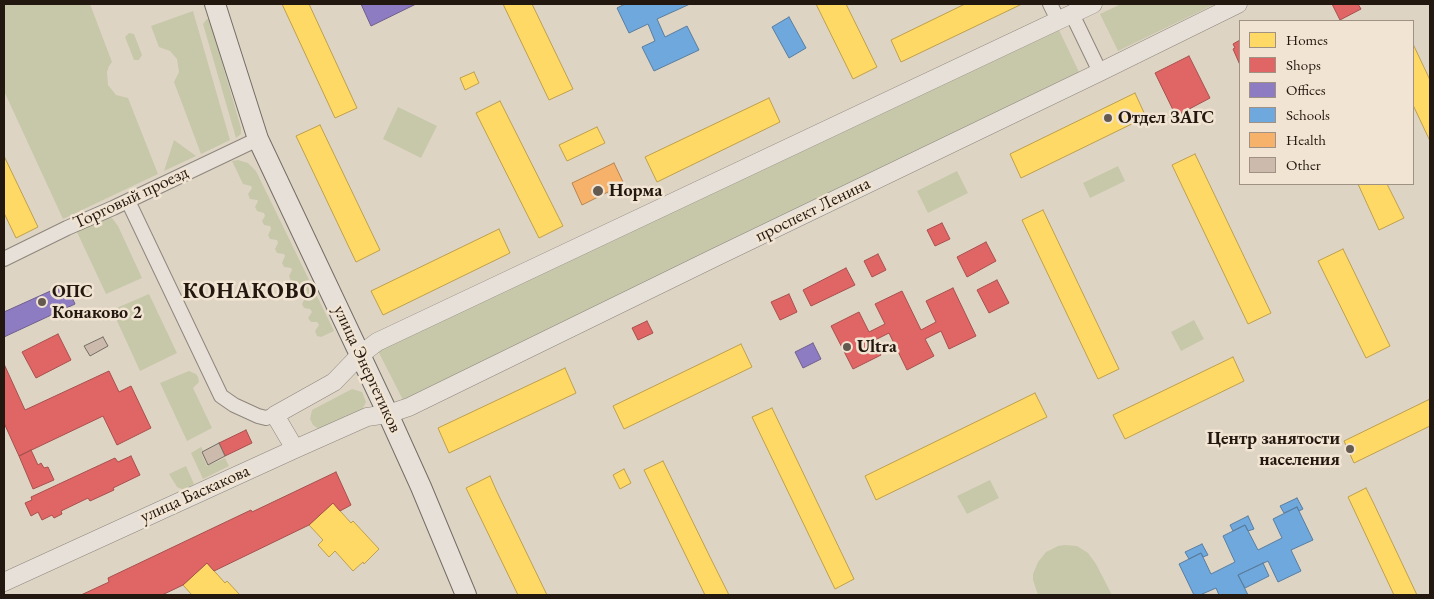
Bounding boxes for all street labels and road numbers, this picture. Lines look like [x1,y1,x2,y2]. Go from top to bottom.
street label: Торговый проезд [70,162,192,234]
street label: проспект Ленина [752,173,874,247]
street label: улица Энергетиков [328,302,406,436]
street label: улица Баскакова [137,460,253,528]

